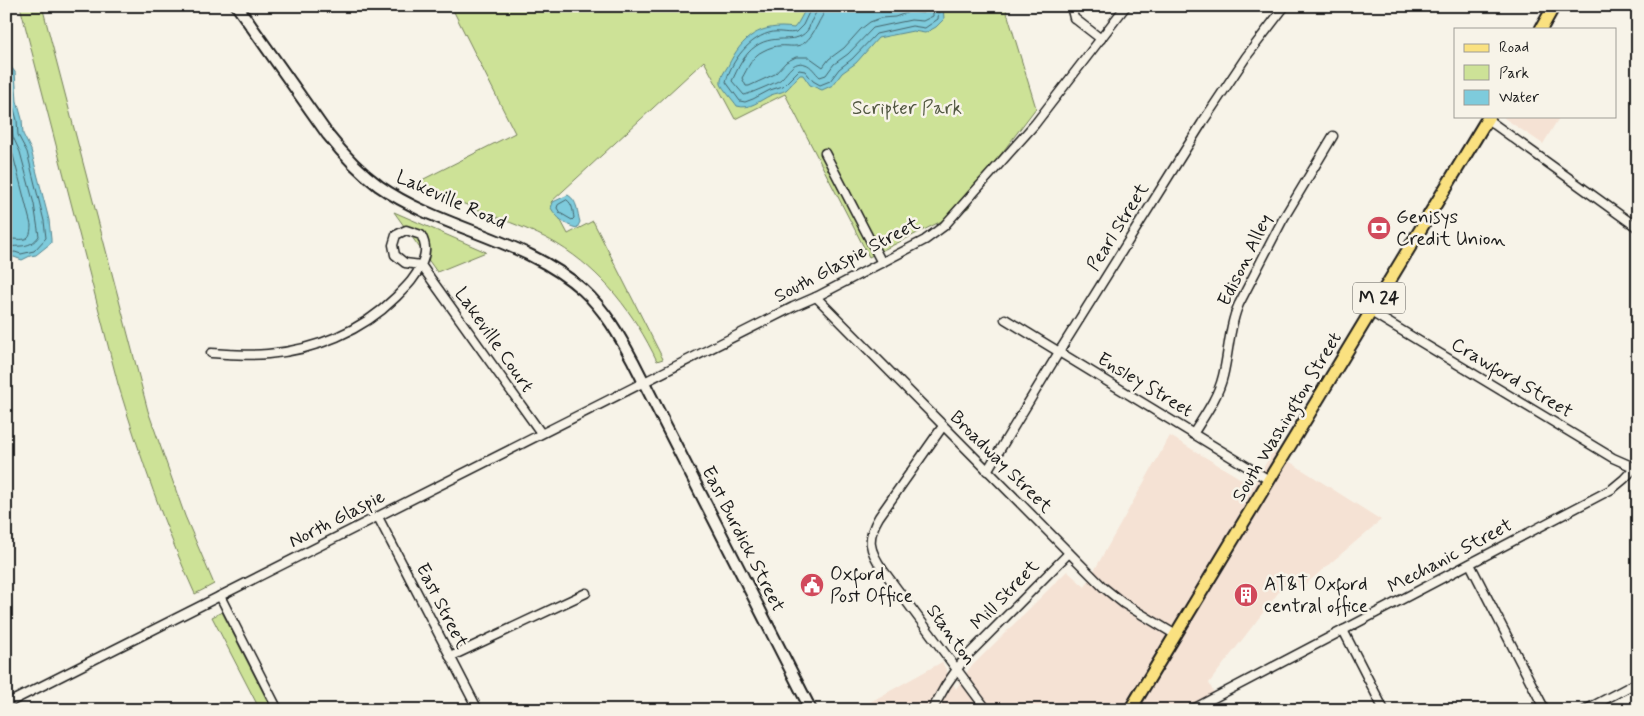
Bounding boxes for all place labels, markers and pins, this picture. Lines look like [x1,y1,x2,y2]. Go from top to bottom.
place label: Genisys Credit Union [1396,205,1505,252]
bank icon: Genisys Credit Union [1366,215,1392,241]
place label: Oxford Post Office [830,562,913,609]
public building icon: Oxford Post Office [799,572,825,598]
place label: AT&T Oxford central office [1264,572,1368,619]
building icon: AT&T Oxford central office [1233,582,1259,608]

